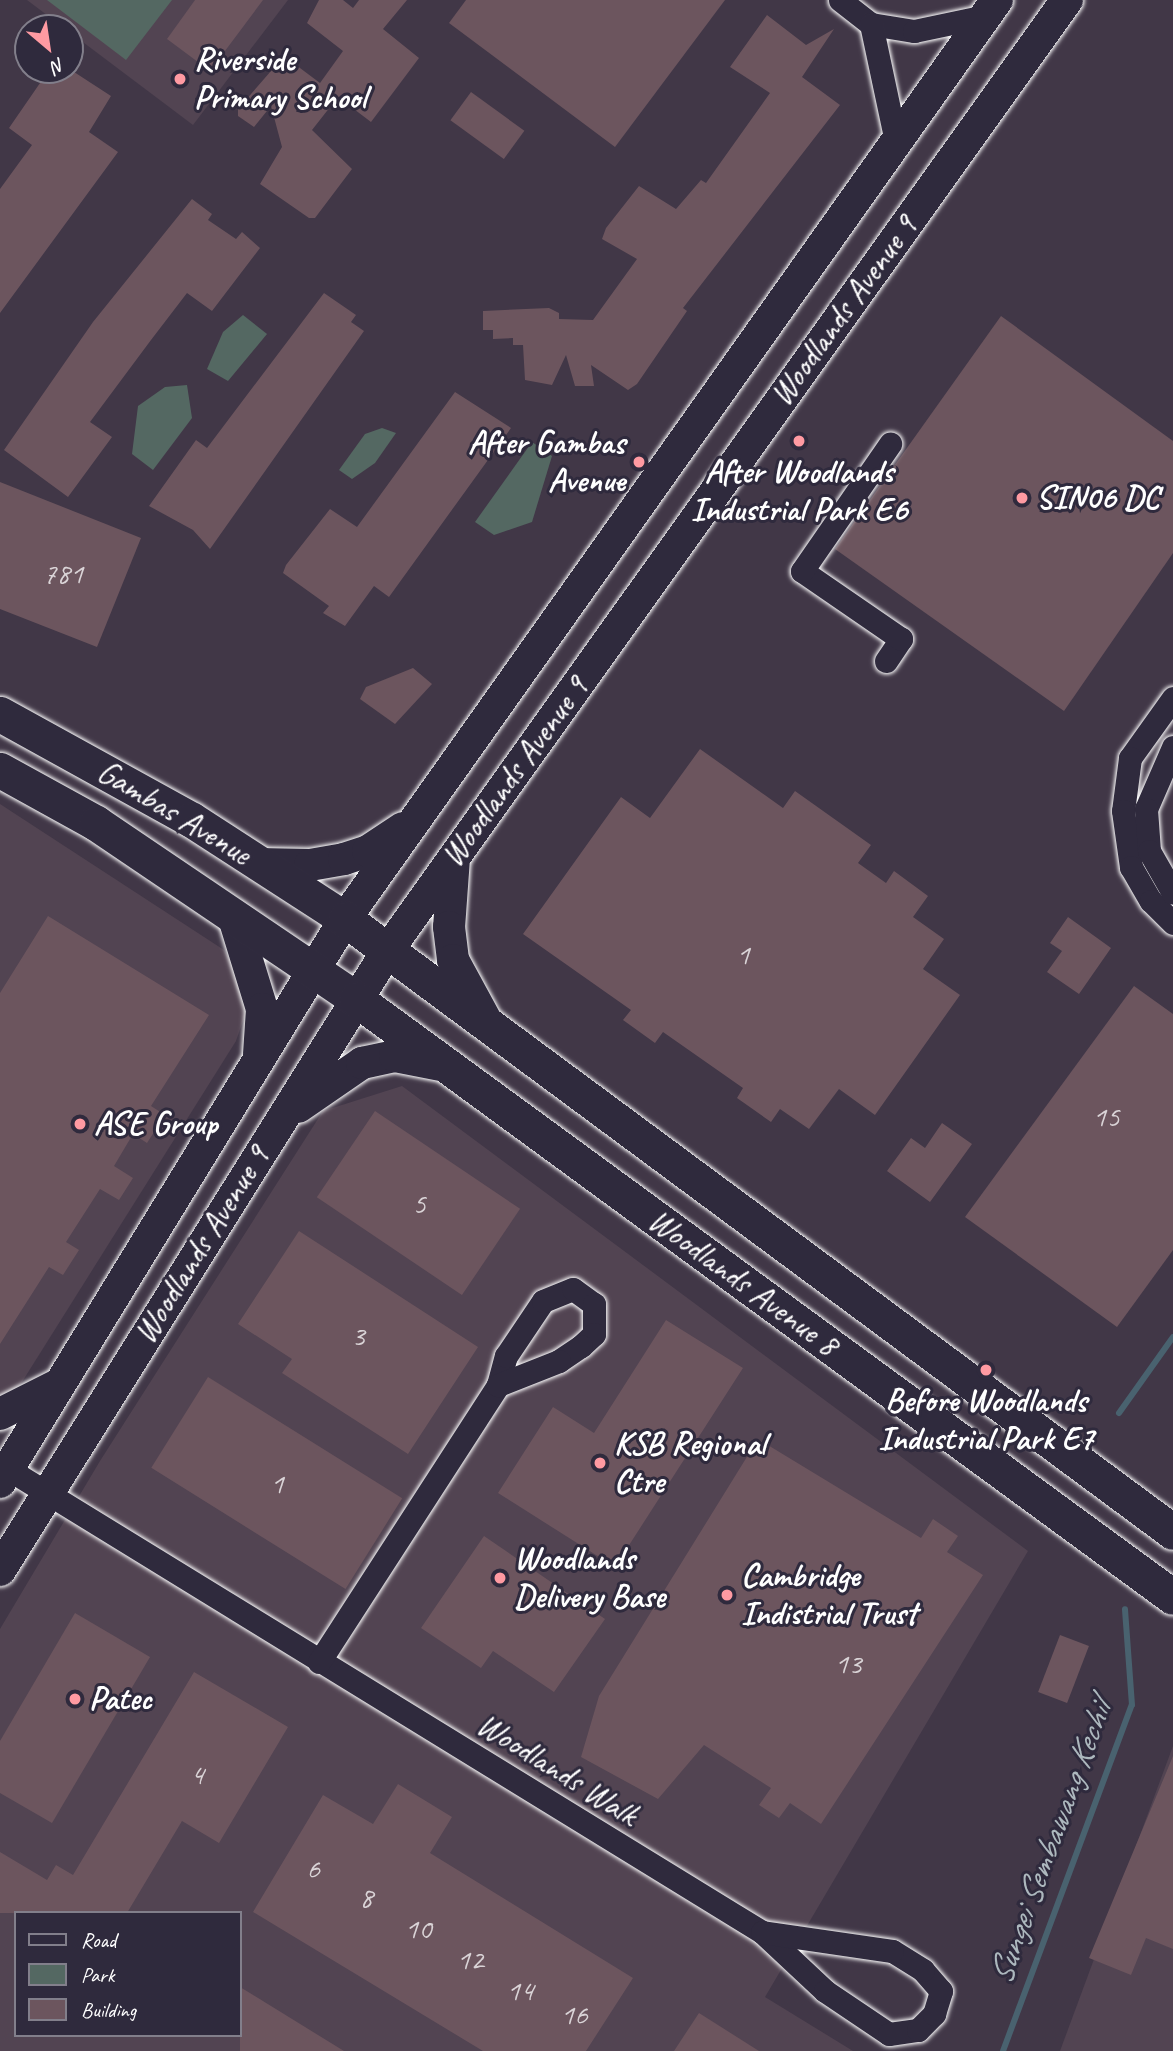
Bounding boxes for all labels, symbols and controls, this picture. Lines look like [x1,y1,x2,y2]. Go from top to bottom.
north arrow [14,14,84,84]
place label: Riverside Primary School [194,40,366,118]
text: N [47,52,69,79]
marker: Riverside Primary School [172,71,188,87]
street label: Woodlands Avenue 9 [762,208,926,414]
place label: After Gambas Avenue [469,423,625,501]
marker: After Woodlands Industrial Park E6 [791,433,807,449]
place label: After Woodlands Industrial Park E6 [691,452,907,530]
marker: After Gambas Avenue [631,454,647,470]
place label: SIN06 DC [1036,478,1159,518]
marker: SIN06 DC [1014,490,1030,506]
house number: 781 [43,555,83,591]
street label: Woodlands Avenue 9 [433,669,597,875]
street label: Gambas Avenue [90,752,258,874]
house number: 1 [736,936,750,972]
house number: 15 [1093,1098,1119,1134]
place label: ASE Group [94,1104,217,1144]
marker: ASE Group [72,1116,88,1132]
street label: Woodlands Avenue 9 [126,1139,278,1351]
house number: 5 [412,1185,426,1221]
street label: Woodlands Avenue 8 [640,1201,846,1365]
house number: 3 [351,1317,365,1353]
marker: Before Woodlands Industrial Park E7 [978,1362,994,1378]
place label: Before Woodlands Industrial Park E7 [878,1381,1094,1459]
place label: KSB Regional Ctre [614,1424,766,1502]
marker: KSB Regional Ctre [592,1455,608,1471]
house number: 1 [270,1465,284,1501]
place label: Woodlands Delivery Base [514,1539,665,1617]
place label: Cambridge Indistrial Trust [741,1556,917,1634]
marker: Woodlands Delivery Base [492,1570,508,1586]
marker: Cambridge Indistrial Trust [719,1587,735,1603]
house number: 13 [835,1645,861,1681]
place label: Patec [89,1679,152,1719]
marker: Patec [67,1691,83,1707]
water label: Sungei Sembawang Kechil [979,1696,1121,1990]
street label: Woodlands Walk [469,1705,645,1835]
house number: 4 [190,1756,204,1792]
house number: 6 [306,1850,320,1886]
house number: 8 [359,1879,373,1915]
house number: 10 [405,1910,431,1946]
legend [14,1911,242,2037]
text: Road [81,1927,116,1953]
house number: 12 [457,1941,483,1977]
text: Park [81,1962,114,1988]
house number: 14 [507,1972,533,2008]
house number: 16 [561,1996,587,2032]
text: Building [81,1997,136,2023]

